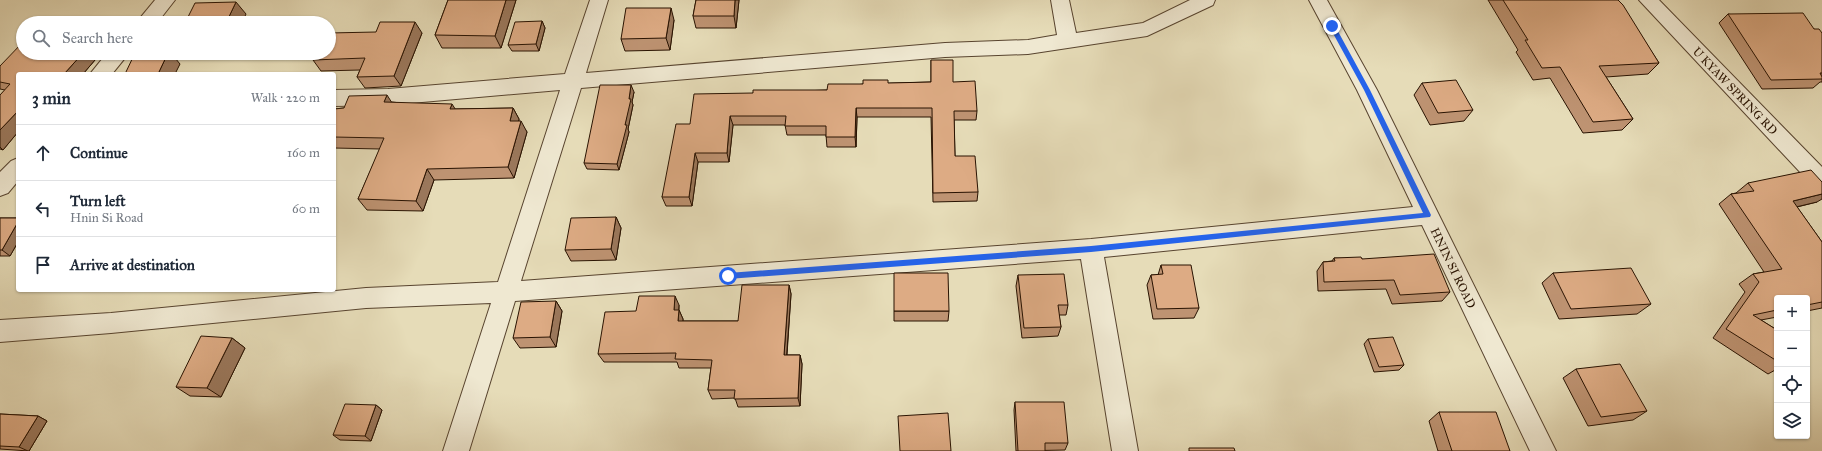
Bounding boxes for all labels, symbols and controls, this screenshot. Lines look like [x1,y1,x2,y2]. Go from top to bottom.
search box [16,16,336,60]
route end [1323,17,1341,35]
icon: search [30,27,52,49]
text: Search here [62,29,133,47]
street label: U KYAW SPRING RD [1690,44,1780,138]
text: 3 min [32,88,71,109]
text: Walk · 220 m [251,90,320,106]
icon: ahead [32,142,54,164]
text: Continue [70,144,128,162]
text: 160 m [287,145,320,161]
text: Turn left [70,192,126,210]
icon: left [32,198,54,220]
text: 60 m [292,201,320,217]
text: Hnin Si Road [70,210,143,226]
street label: HNIN SI ROAD [1427,225,1479,311]
icon: arrive [32,254,54,276]
text: Arrive at destination [70,256,195,274]
route start [719,267,737,285]
map controls [1774,295,1810,439]
button: + [1774,295,1810,331]
button: − [1774,331,1810,367]
button: locate [1774,367,1810,403]
button: layers [1774,403,1810,439]

